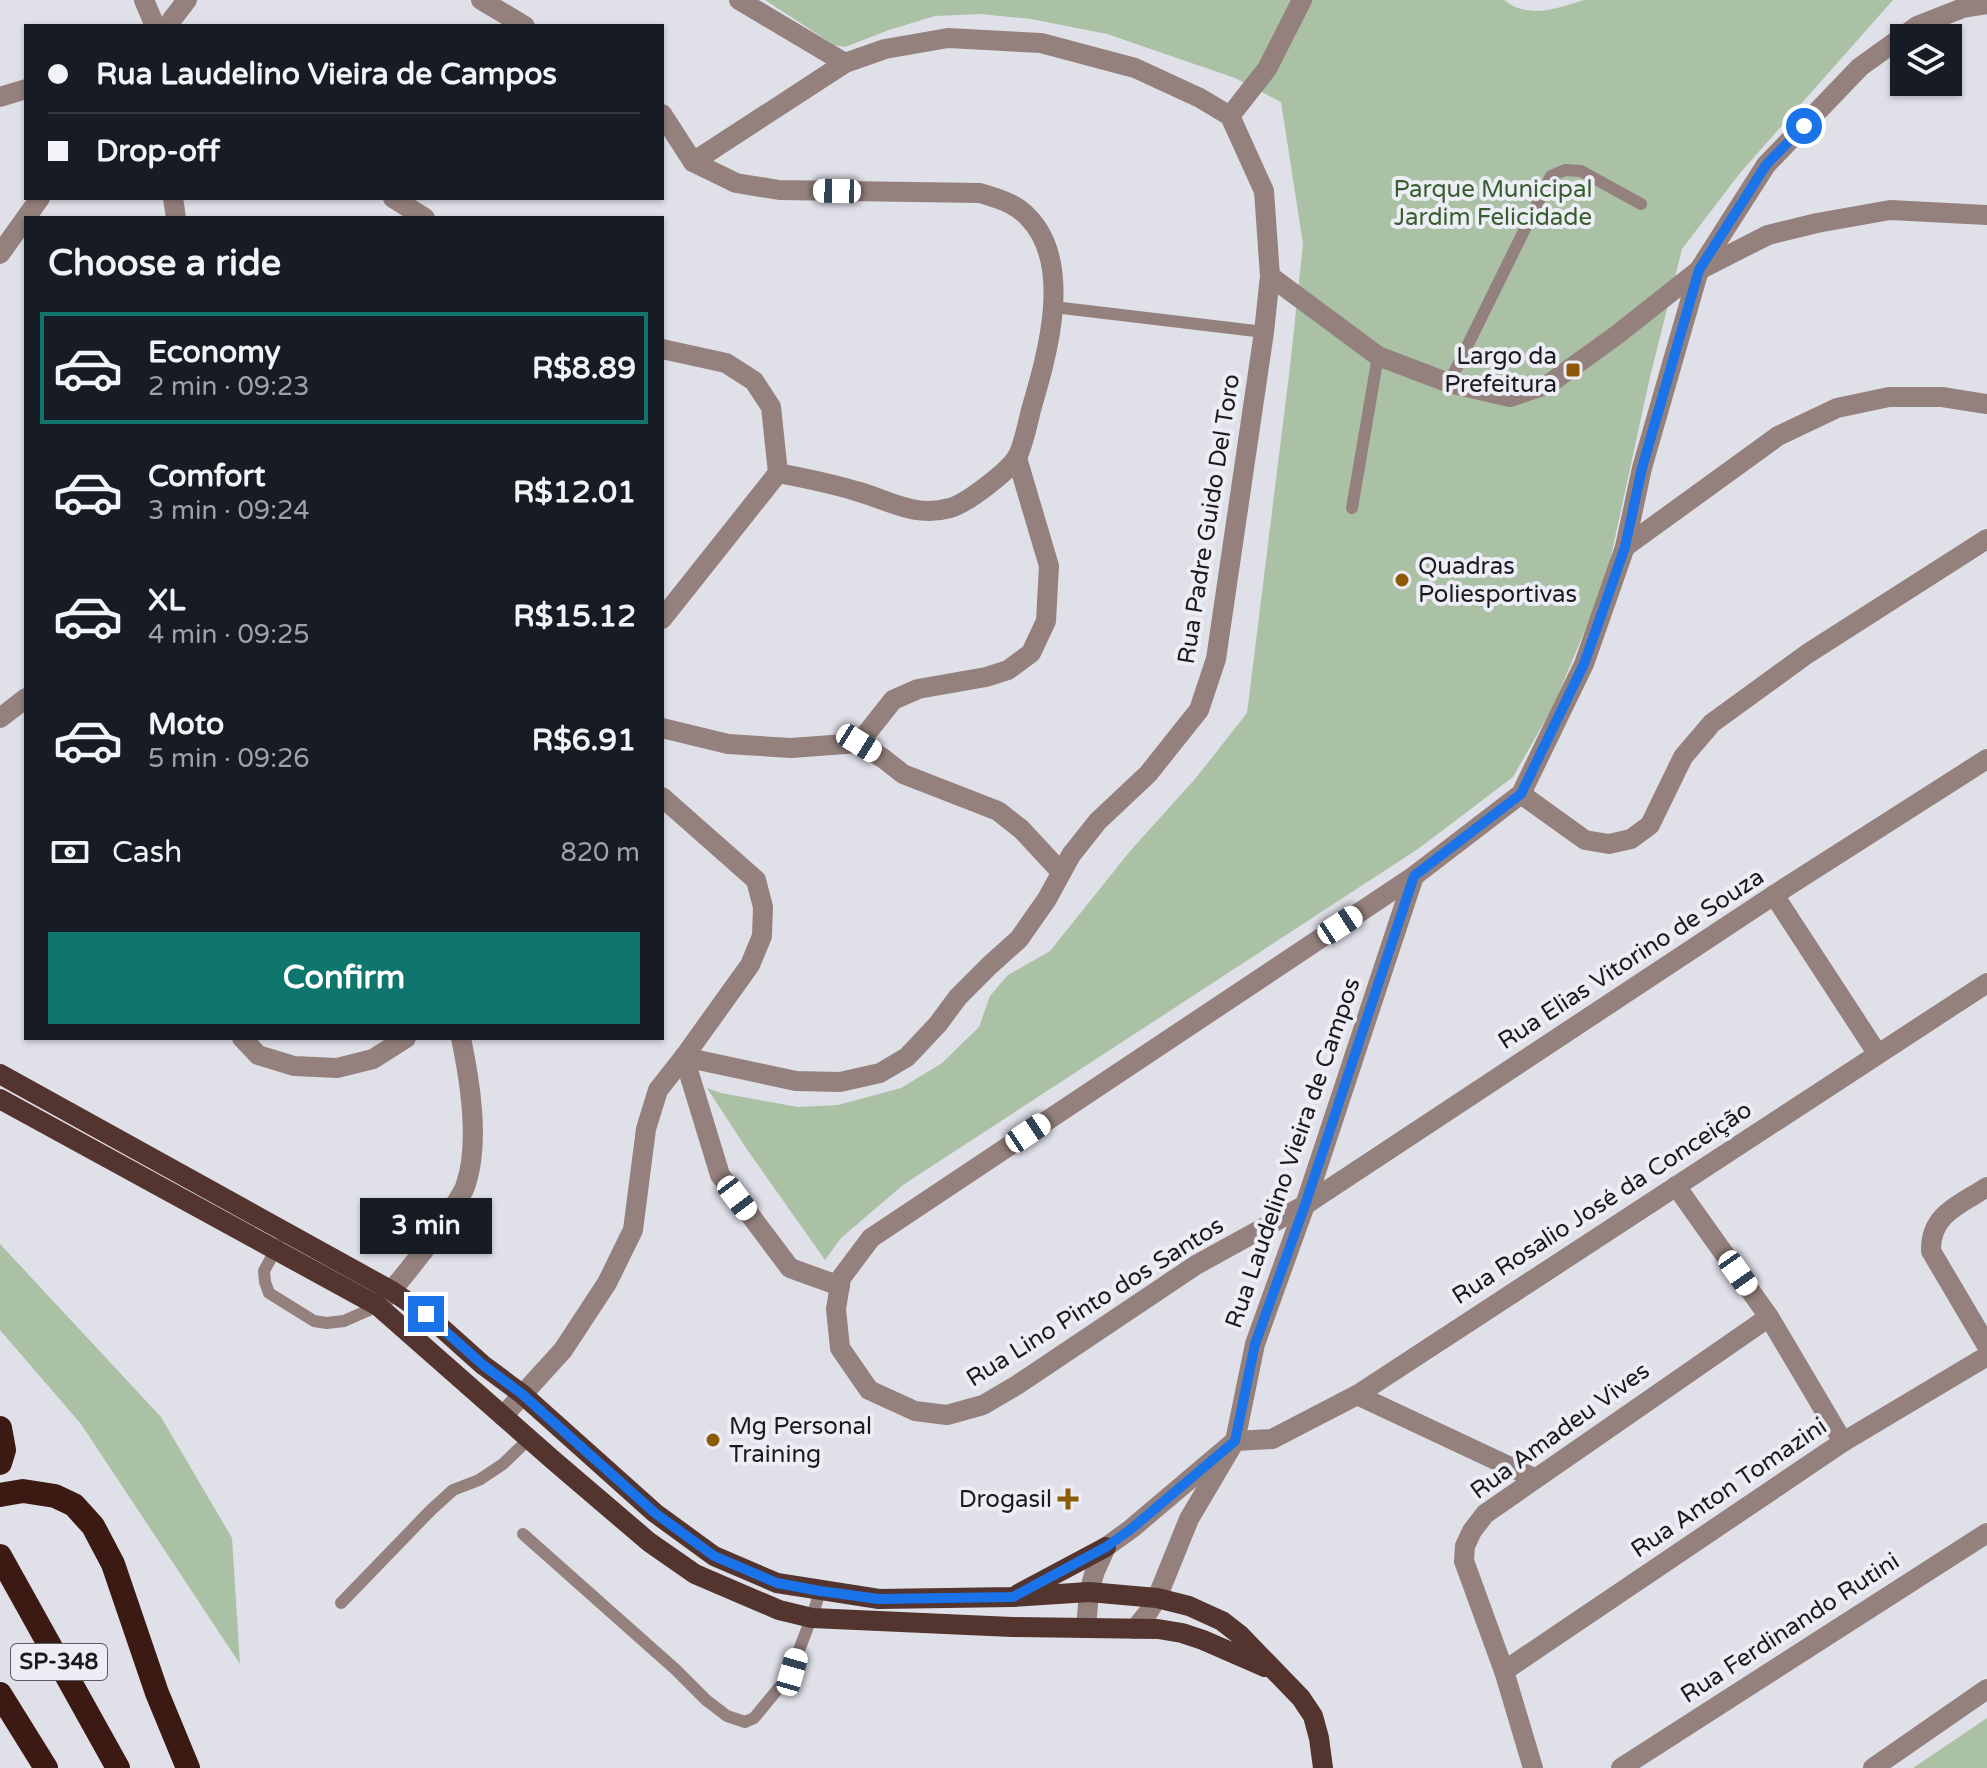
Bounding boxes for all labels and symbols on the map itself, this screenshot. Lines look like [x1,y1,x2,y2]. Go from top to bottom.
route start [1786,108,1822,144]
park label: Parque Municipal Jardim Felicidade [1394,175,1592,232]
car [813,179,861,203]
place label: Largo da Prefeitura [1444,342,1557,399]
marker: Largo da Prefeitura [1564,361,1582,379]
street label: Rua Padre Guido Del Toro [1172,372,1246,666]
place label: Quadras Poliesportivas [1418,552,1577,609]
marker: Quadras Poliesportivas [1393,571,1411,589]
car [832,720,886,766]
street label: Rua Elias Vitorino de Souza [1493,862,1769,1056]
car [1313,902,1367,948]
street label: Rua Laudelino Vieira de Campos [1219,974,1367,1332]
street label: Rua Rosalio José da Conceição [1447,1095,1757,1311]
car [1001,1110,1055,1156]
car [713,1172,761,1224]
callout: 3 min [360,1198,492,1254]
street label: Rua Lino Pinto dos Santos [961,1211,1229,1393]
car [1714,1246,1762,1300]
route end [408,1296,444,1332]
street label: Rua Amadeu Vives [1465,1356,1655,1506]
place label: Mg Personal Training [729,1412,872,1469]
street label: Rua Anton Tomazini [1626,1412,1832,1564]
marker: Mg Personal Training [704,1431,722,1449]
place label: Drogasil [959,1485,1052,1514]
marker: Drogasil [1059,1490,1077,1508]
street label: Rua Ferdinando Rutini [1675,1546,1905,1710]
road number: SP-348 [11,1644,107,1680]
car [774,1646,810,1698]

